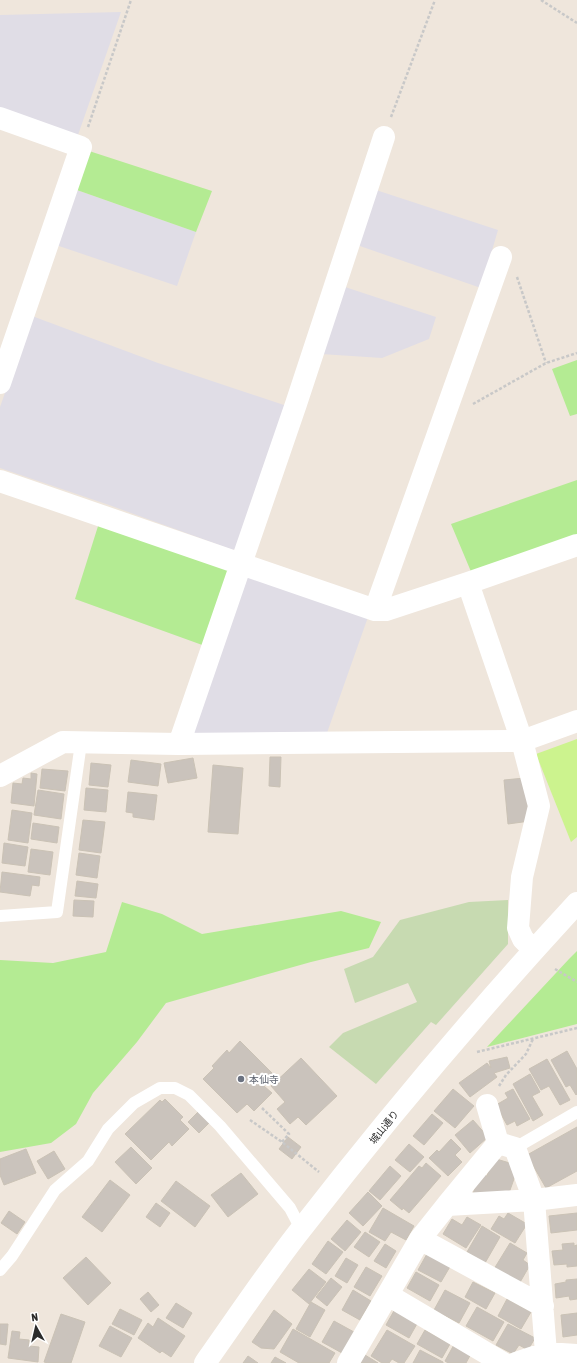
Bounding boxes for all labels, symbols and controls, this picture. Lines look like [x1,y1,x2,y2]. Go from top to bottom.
marker: 本仙寺 [236,1074,246,1084]
place label: 本仙寺 [249,1074,279,1085]
street label: 城山通り [367,1108,401,1146]
north arrow [16,1307,56,1347]
text: N [31,1311,39,1323]

